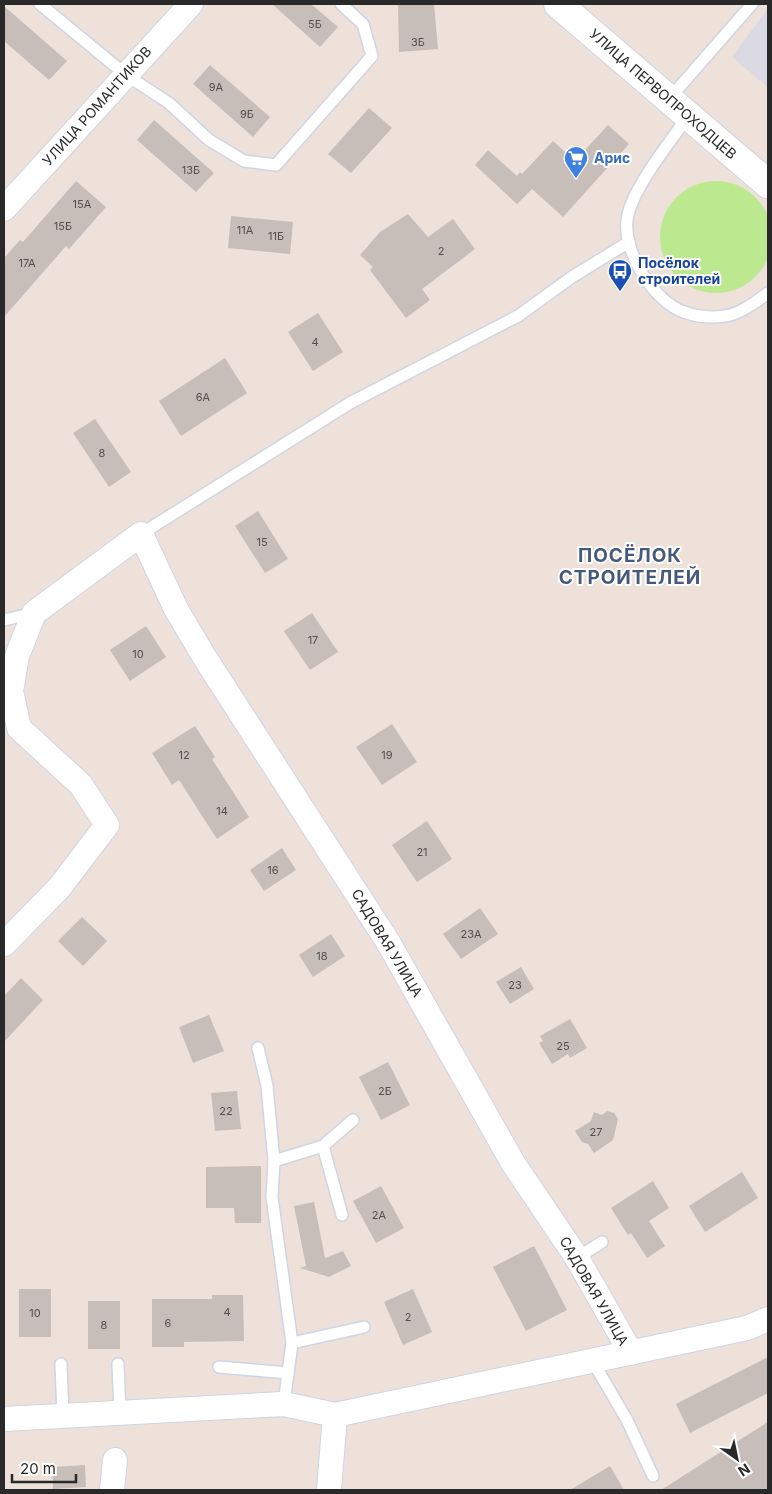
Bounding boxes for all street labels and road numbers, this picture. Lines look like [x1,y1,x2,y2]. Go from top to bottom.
street label: УЛИЦА ПЕРВОПРОХОДЦЕВ [586,25,740,162]
street label: УЛИЦА РОМАНТИКОВ [39,43,155,169]
street label: САДОВАЯ УЛИЦА [348,886,427,1000]
street label: САДОВАЯ УЛИЦА [556,1233,633,1349]

